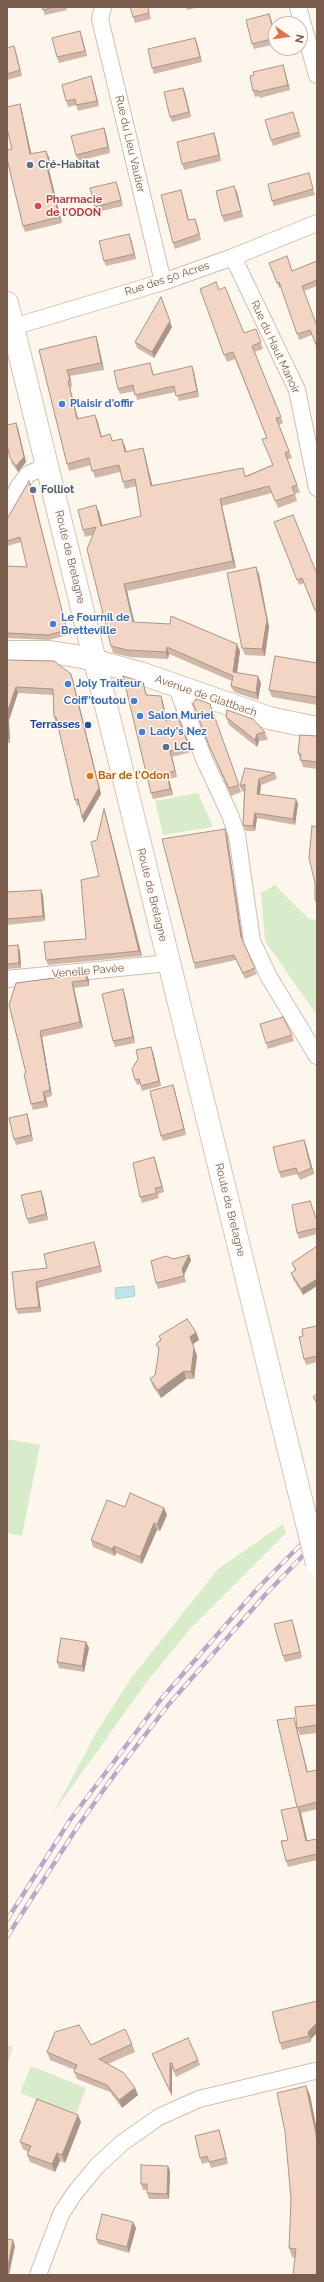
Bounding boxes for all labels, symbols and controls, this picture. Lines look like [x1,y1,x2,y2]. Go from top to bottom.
north arrow [268,16,308,56]
text: N [292,33,306,44]
street label: Rue du Lieu Vautier [112,94,148,194]
place label: Cré-Habitat [38,158,100,172]
marker: Cré-Habitat [25,160,35,170]
place label: Pharmacie de l'ODON [46,193,102,219]
marker: Pharmacie de l'ODON [33,201,43,211]
street label: Rue des 50 Acres [123,259,211,299]
street label: Rue du Haut Manoir [248,298,302,396]
place label: Plaisir d'offir [70,397,134,411]
marker: Plaisir d'offir [57,399,67,409]
place label: Folliot [41,483,74,497]
marker: Folliot [28,485,38,495]
street label: Route de Bretagne [52,509,88,605]
place label: Le Fournil de Bretteville [61,611,130,637]
marker: Le Fournil de Bretteville [48,619,58,629]
street label: Avenue de Glattbach [153,672,259,720]
place label: Joly Traiteur [76,677,141,691]
marker: Joly Traiteur [63,679,73,689]
place label: Coiff'toutou [64,694,126,708]
marker: Coiff'toutou [129,696,139,706]
place label: Salon Muriel [148,709,214,723]
marker: Salon Muriel [135,711,145,721]
place label: Terrasses [30,718,80,732]
marker: Terrasses [83,720,93,730]
place label: Lady's Nez [150,725,207,739]
marker: Lady's Nez [137,727,147,737]
place label: LCL [174,740,194,754]
marker: LCL [161,742,171,752]
place label: Bar de l'Odon [98,769,170,783]
marker: Bar de l'Odon [85,771,95,781]
street label: Route de Bretagne [134,847,170,943]
street label: Venelle Pavée [51,961,125,981]
street label: Route de Bretagne [212,1162,248,1258]

